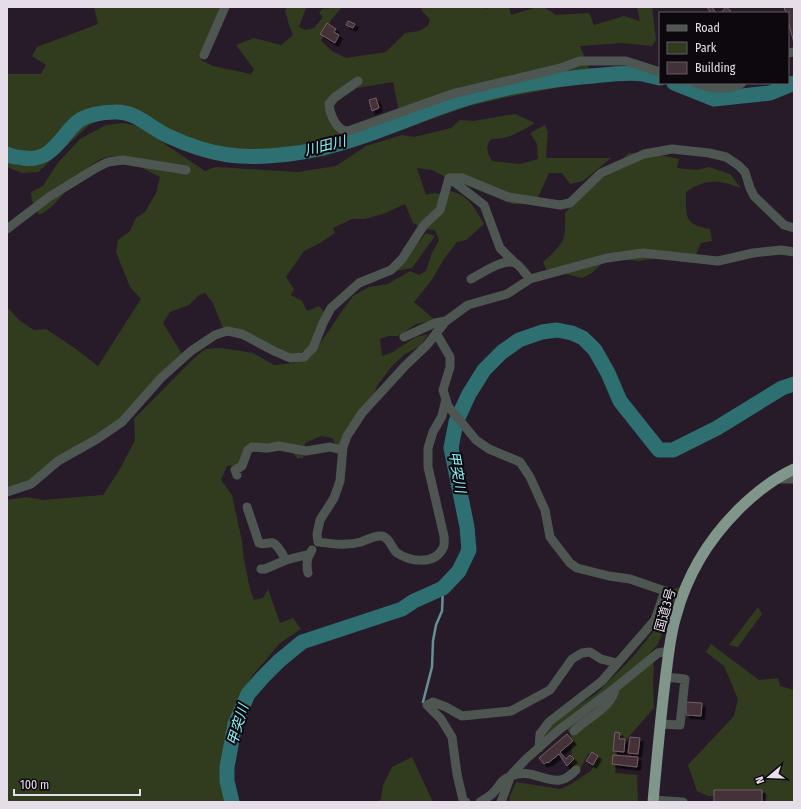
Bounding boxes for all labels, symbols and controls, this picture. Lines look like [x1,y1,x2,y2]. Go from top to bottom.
legend [659,12,789,84]
text: Road [695,21,720,35]
text: Park [695,41,717,55]
text: Building [695,61,736,75]
water label: 川田川 [303,132,349,159]
water label: 甲突川 [445,450,469,496]
street label: 国道3号 [652,586,678,634]
water label: 甲突川 [224,701,253,748]
north arrow [749,757,789,797]
scale bar [14,771,140,797]
text: N [753,775,767,785]
text: 100 m [20,778,49,792]

